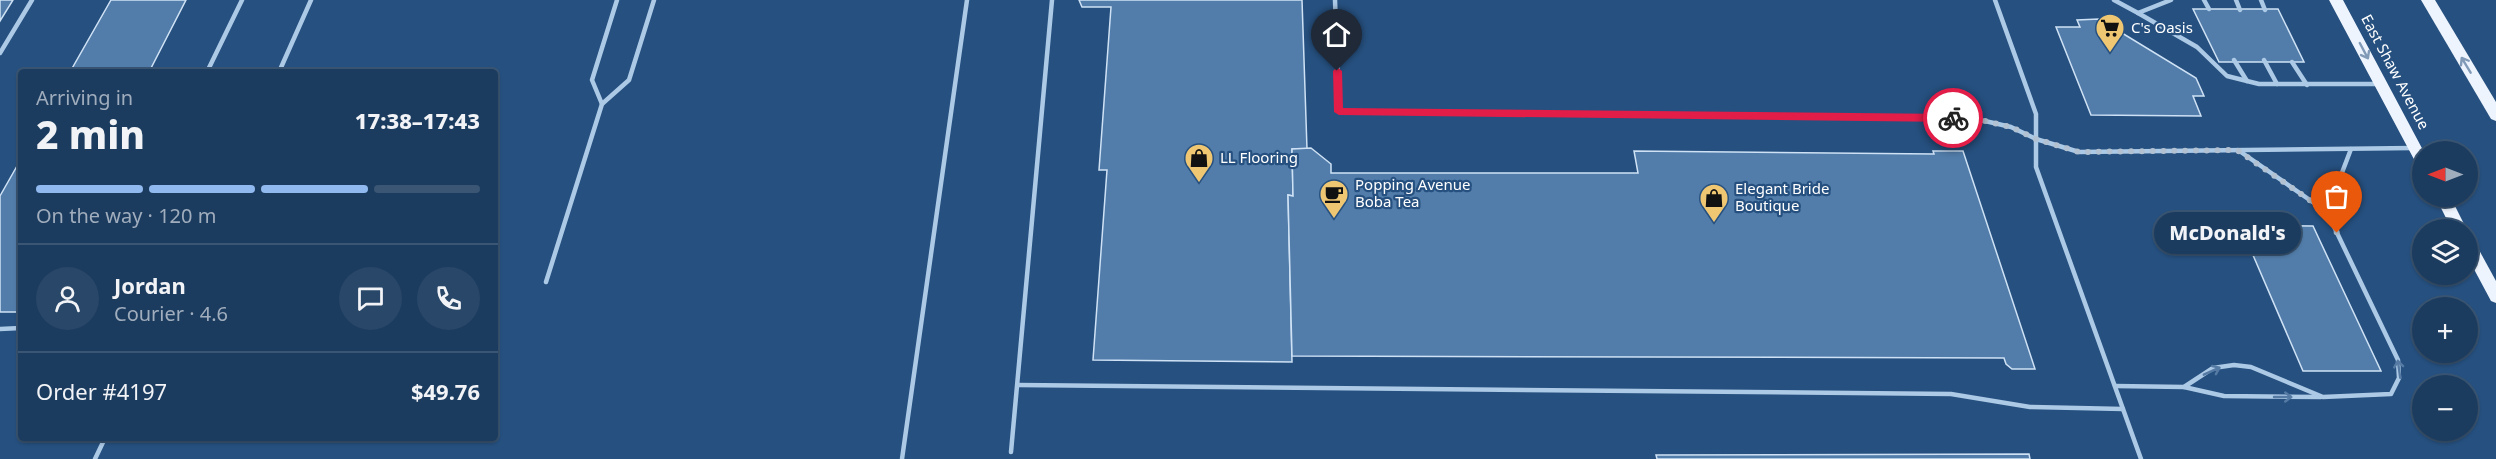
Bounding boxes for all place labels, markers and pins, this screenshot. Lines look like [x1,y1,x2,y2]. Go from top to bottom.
pin [1311,9,1362,71]
supermarket icon: C's Oasis [2094,12,2126,54]
place label: C's Oasis [2131,17,2193,37]
shop icon: LL Flooring [1183,142,1215,184]
place label: LL Flooring [1220,147,1298,167]
pin [2311,171,2362,233]
place label: Popping Avenue Boba Tea [1355,174,1471,211]
cafe icon: Popping Avenue Boba Tea [1318,178,1350,220]
place label: Elegant Bride Boutique [1735,178,1829,215]
shop icon: Elegant Bride Boutique [1698,182,1730,224]
callout: McDonald's [2154,212,2301,254]

